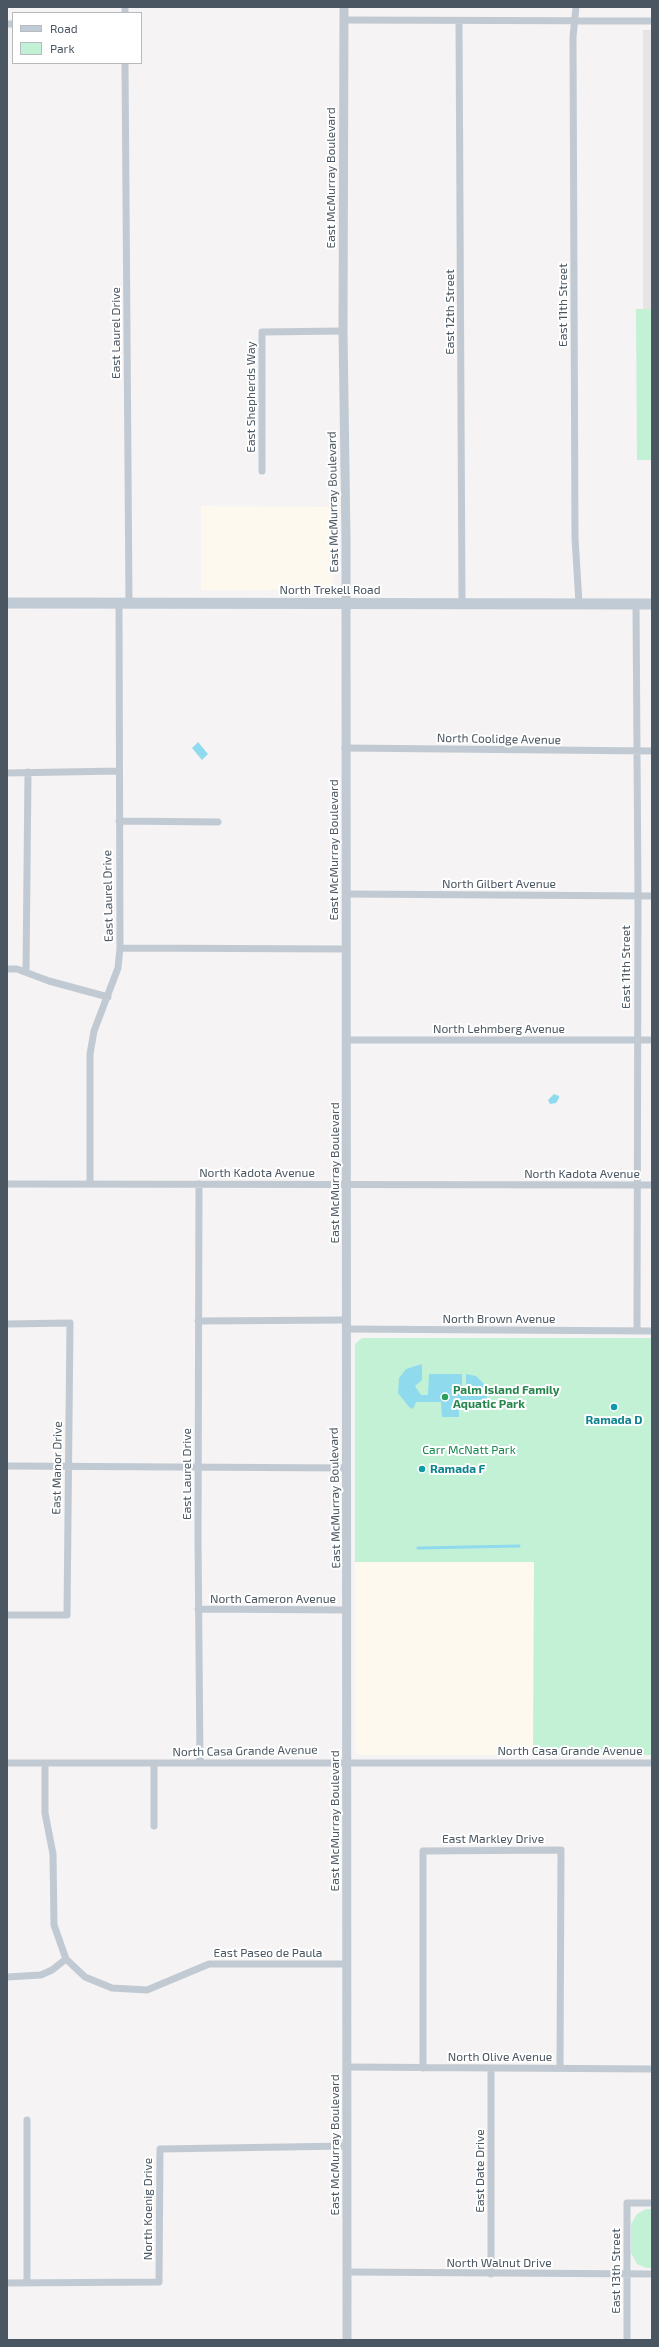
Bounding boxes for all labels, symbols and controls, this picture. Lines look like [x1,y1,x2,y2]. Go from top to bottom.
legend [12,12,142,64]
text: Road [50,21,78,35]
text: Park [50,41,75,55]
street label: East McMurray Boulevard [324,107,338,249]
street label: East 11th Street [556,263,570,347]
street label: East 12th Street [443,269,457,355]
street label: East Laurel Drive [109,287,123,379]
street label: East Shepherds Way [244,341,258,453]
street label: East McMurray Boulevard [325,431,341,573]
street label: North Trekell Road [279,583,381,597]
street label: North Coolidge Avenue [437,731,561,747]
street label: East McMurray Boulevard [327,779,341,921]
street label: East Laurel Drive [100,850,116,942]
street label: North Gilbert Avenue [442,877,556,891]
street label: East 11th Street [619,925,633,1009]
street label: North Lehmberg Avenue [433,1022,565,1036]
street label: East McMurray Boulevard [328,1102,342,1244]
street label: North Kadota Avenue [199,1166,315,1180]
street label: North Kadota Avenue [524,1167,640,1181]
street label: North Brown Avenue [443,1312,555,1326]
place label: Palm Island Family Aquatic Park [453,1383,560,1411]
marker: Palm Island Family Aquatic Park [440,1392,450,1402]
marker: Ramada D [609,1402,619,1412]
place label: Ramada D [586,1413,642,1427]
street label: East Manor Drive [49,1421,65,1515]
street label: East McMurray Boulevard [327,1427,343,1569]
street label: East Laurel Drive [180,1428,194,1520]
park label: Carr McNatt Park [422,1443,516,1457]
place label: Ramada F [430,1462,485,1476]
marker: Ramada F [417,1464,427,1474]
street label: North Cameron Avenue [210,1592,336,1606]
street label: North Casa Grande Avenue [172,1743,318,1759]
street label: North Casa Grande Avenue [497,1744,643,1758]
street label: East McMurray Boulevard [328,1750,342,1892]
street label: East Markley Drive [442,1832,544,1846]
street label: East Paseo de Paula [214,1946,322,1960]
street label: North Olive Avenue [448,2050,552,2064]
street label: East McMurray Boulevard [328,2074,342,2216]
street label: East Date Drive [473,2129,487,2213]
street label: North Koenig Drive [141,2158,155,2260]
street label: East 13th Street [609,2228,623,2314]
street label: North Walnut Drive [446,2256,552,2270]

